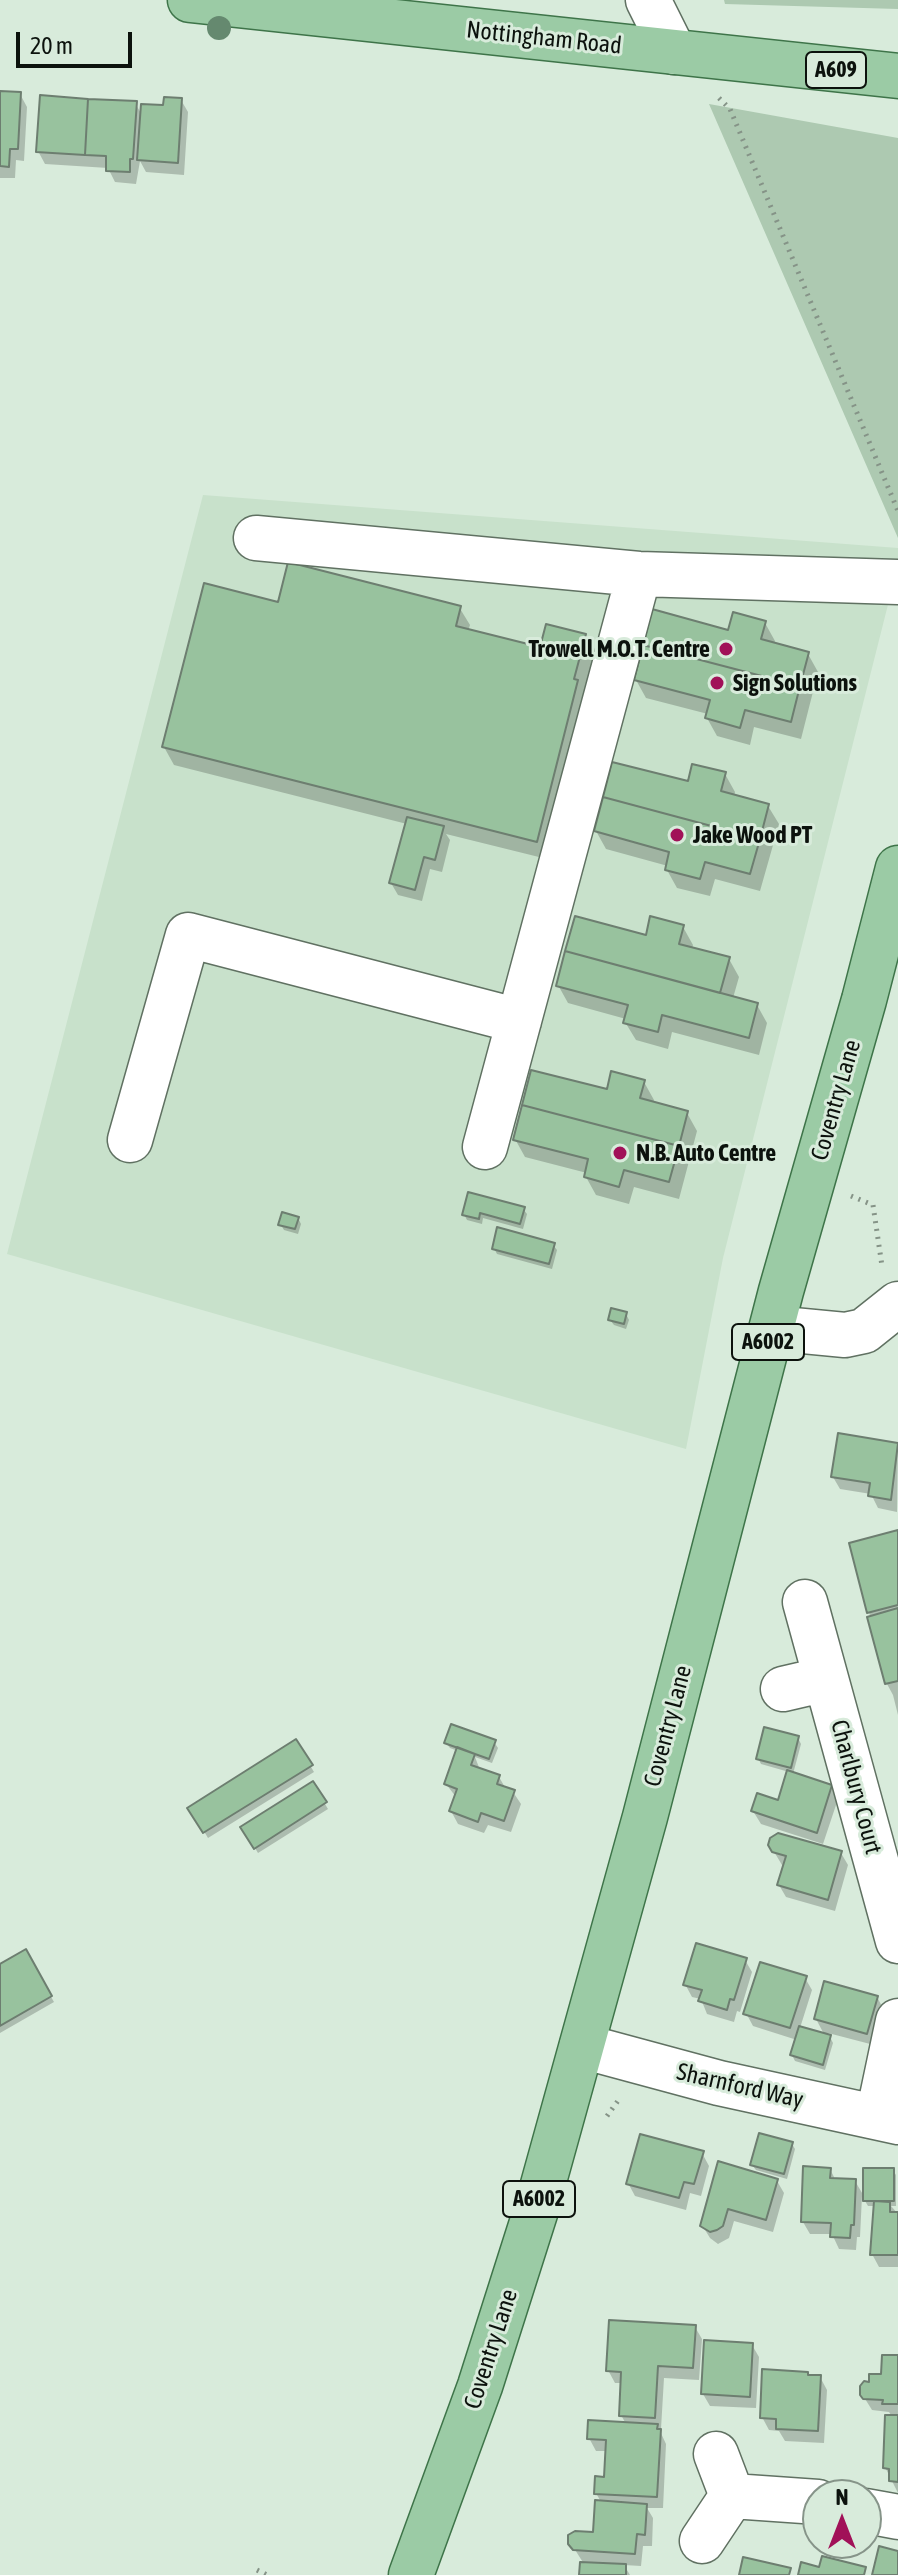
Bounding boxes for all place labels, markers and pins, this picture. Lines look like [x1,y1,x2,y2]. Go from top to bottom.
place label: Trowell M.O.T. Centre [529,635,710,663]
marker: Trowell M.O.T. Centre [717,640,735,658]
place label: Sign Solutions [733,669,857,697]
marker: Sign Solutions [708,674,726,692]
place label: Jake Wood PT [693,821,812,849]
marker: Jake Wood PT [668,826,686,844]
place label: N.B. Auto Centre [636,1139,776,1167]
marker: N.B. Auto Centre [611,1144,629,1162]

